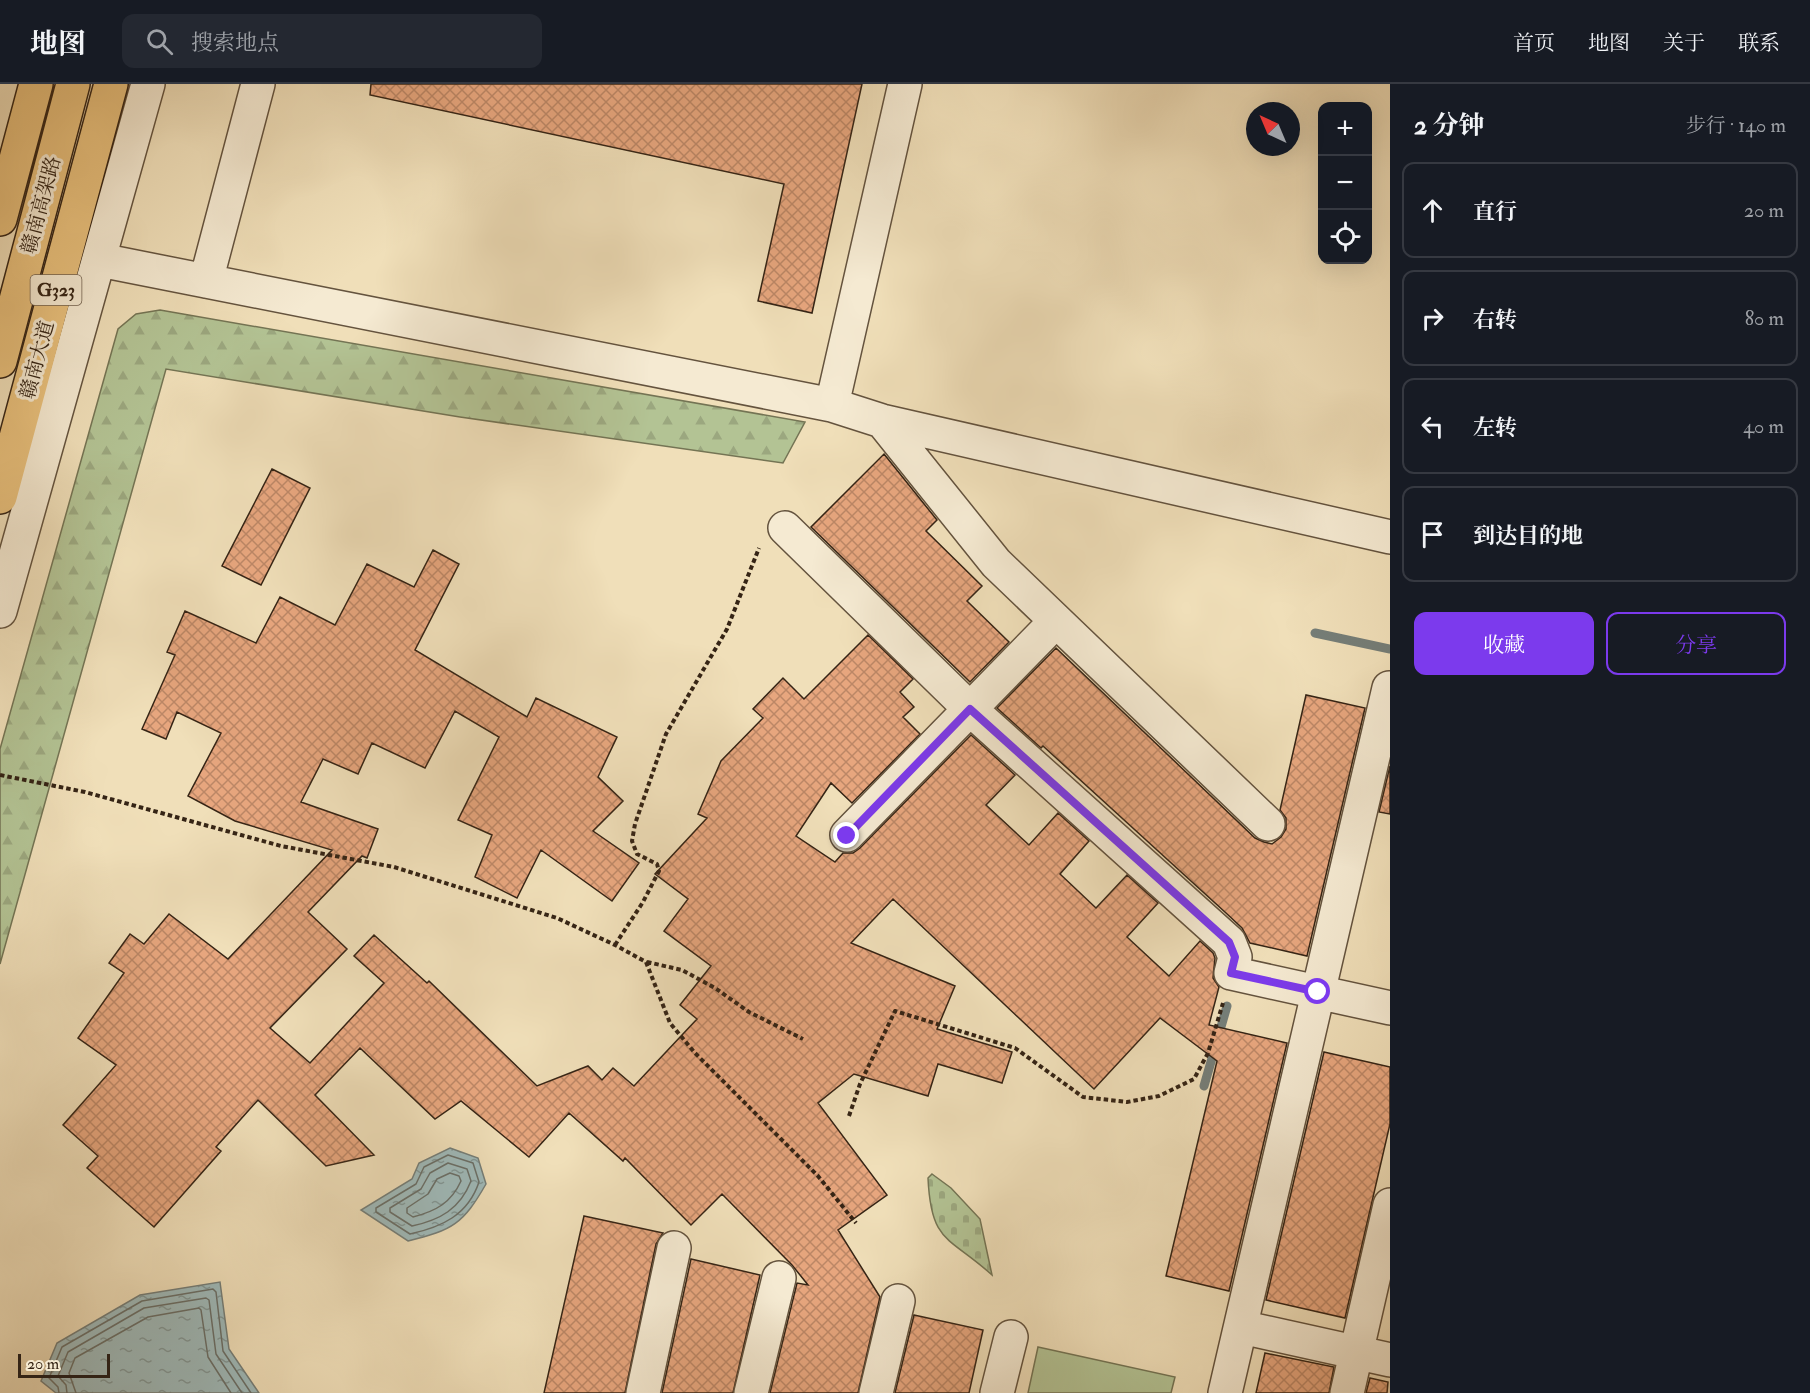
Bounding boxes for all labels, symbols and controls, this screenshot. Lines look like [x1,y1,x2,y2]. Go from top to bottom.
search box [122,14,542,68]
icon: search [143,25,176,58]
text: 地图 [30,27,86,62]
text: 搜索地点 [191,29,279,57]
text: 首页 [1513,30,1555,57]
text: 地图 [1588,30,1630,57]
text: 关于 [1663,30,1705,57]
text: 联系 [1738,30,1780,57]
north arrow [1246,102,1300,156]
map controls [1318,102,1372,264]
button: + [1318,102,1372,156]
text: 2 分钟 [1414,110,1485,142]
text: 步行 · 140 m [1686,113,1786,138]
street label: 赣南高架路 [16,153,66,257]
button: − [1318,156,1372,210]
icon: ahead [1416,194,1449,227]
text: 直行 [1473,198,1517,226]
text: 20 m [1744,198,1784,223]
button: locate [1318,210,1372,264]
road number: G323 [31,275,82,305]
icon: right [1416,302,1449,335]
text: 右转 [1473,306,1517,334]
text: 80 m [1745,306,1784,331]
street label: 赣南大道 [15,318,59,402]
icon: left [1416,410,1449,443]
text: 左转 [1473,414,1517,442]
text: 40 m [1743,414,1784,439]
icon: arrive [1416,518,1449,551]
text: 到达目的地 [1473,522,1583,550]
button: 收藏 [1414,612,1594,675]
button: 分享 [1606,612,1786,675]
route end [833,822,859,848]
route start [1304,978,1330,1004]
scale bar [18,1351,110,1378]
text: 20 m [27,1354,59,1374]

